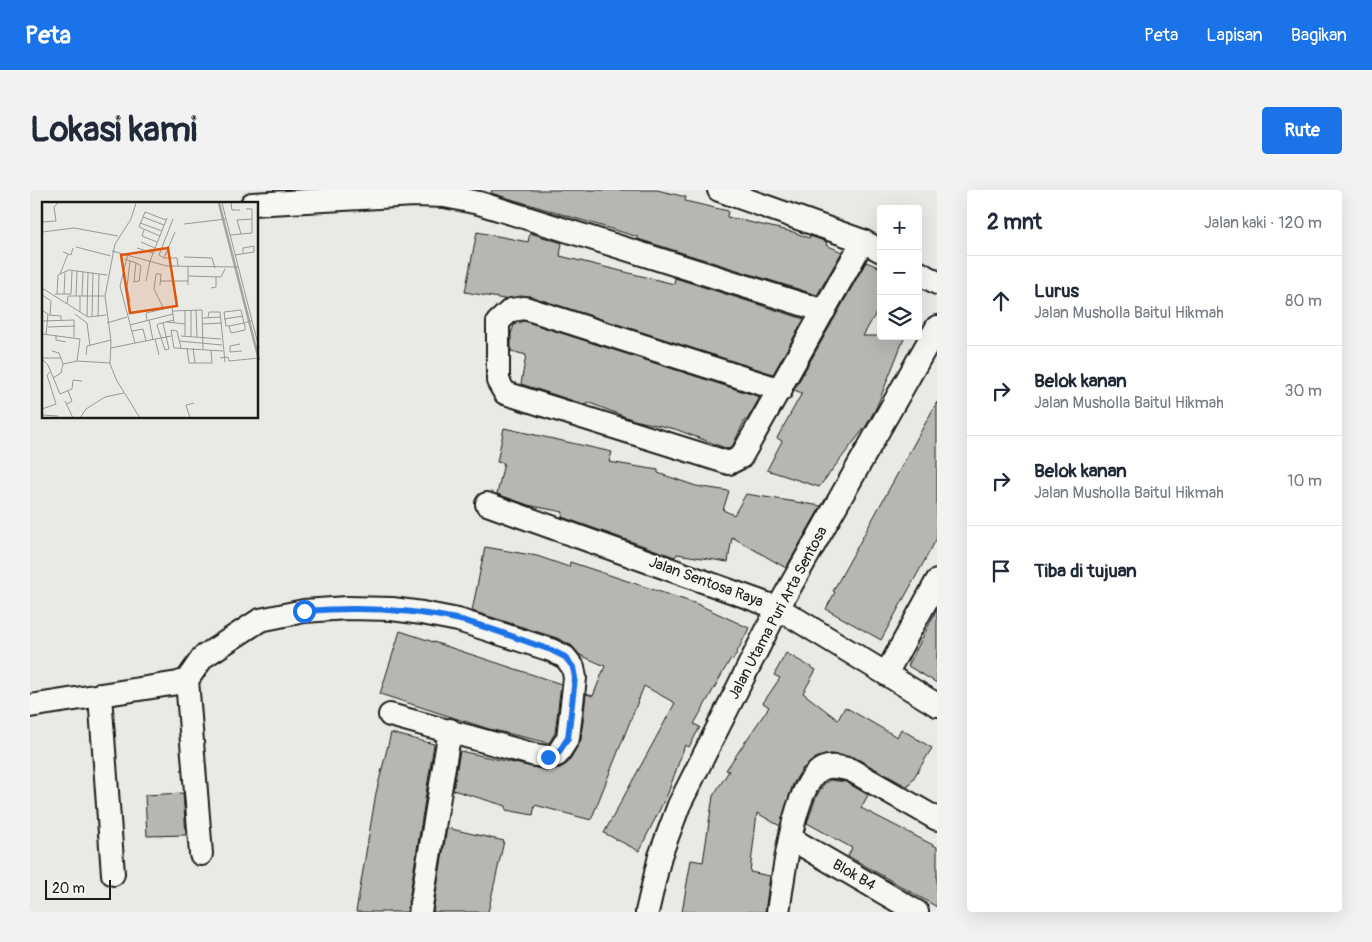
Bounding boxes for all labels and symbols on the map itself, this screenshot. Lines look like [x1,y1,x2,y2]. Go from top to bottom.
inset map [42,202,259,419]
street label: Jalan Utama Puri Arta Sentosa [724,523,832,703]
street label: Jalan Sentosa Raya [646,553,766,611]
route start [293,600,316,623]
route end [537,746,560,769]
street label: Blok B4 [829,855,879,895]
scale bar [45,877,111,900]

